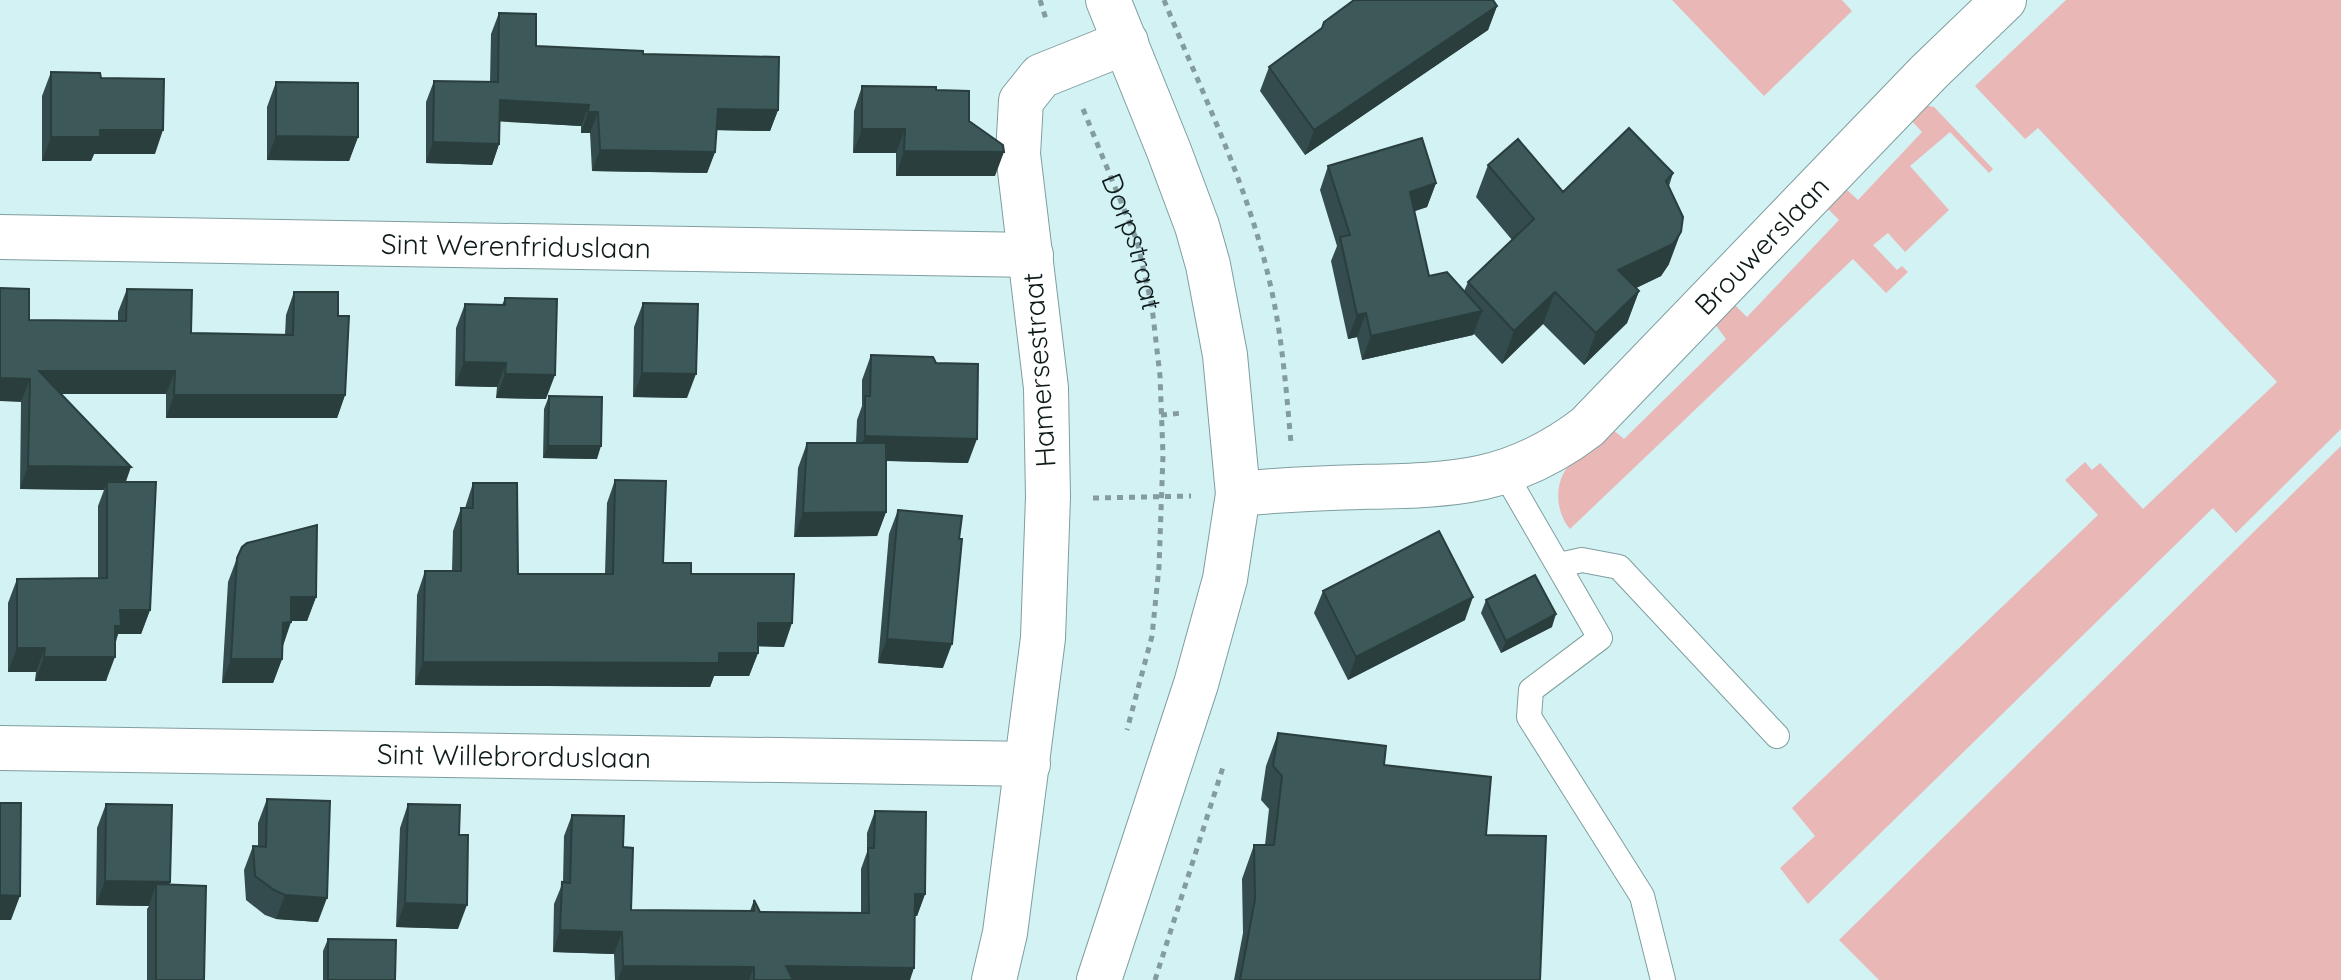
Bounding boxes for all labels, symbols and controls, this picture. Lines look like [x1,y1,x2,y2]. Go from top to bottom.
street label: Dorpstraat [1094,168,1170,313]
street label: Brouwerslaan [1687,169,1836,322]
street label: Sint Werenfriduslaan [381,226,651,265]
street label: Hamersestraat [1014,272,1063,469]
street label: Sint Willebrorduslaan [377,736,651,775]

